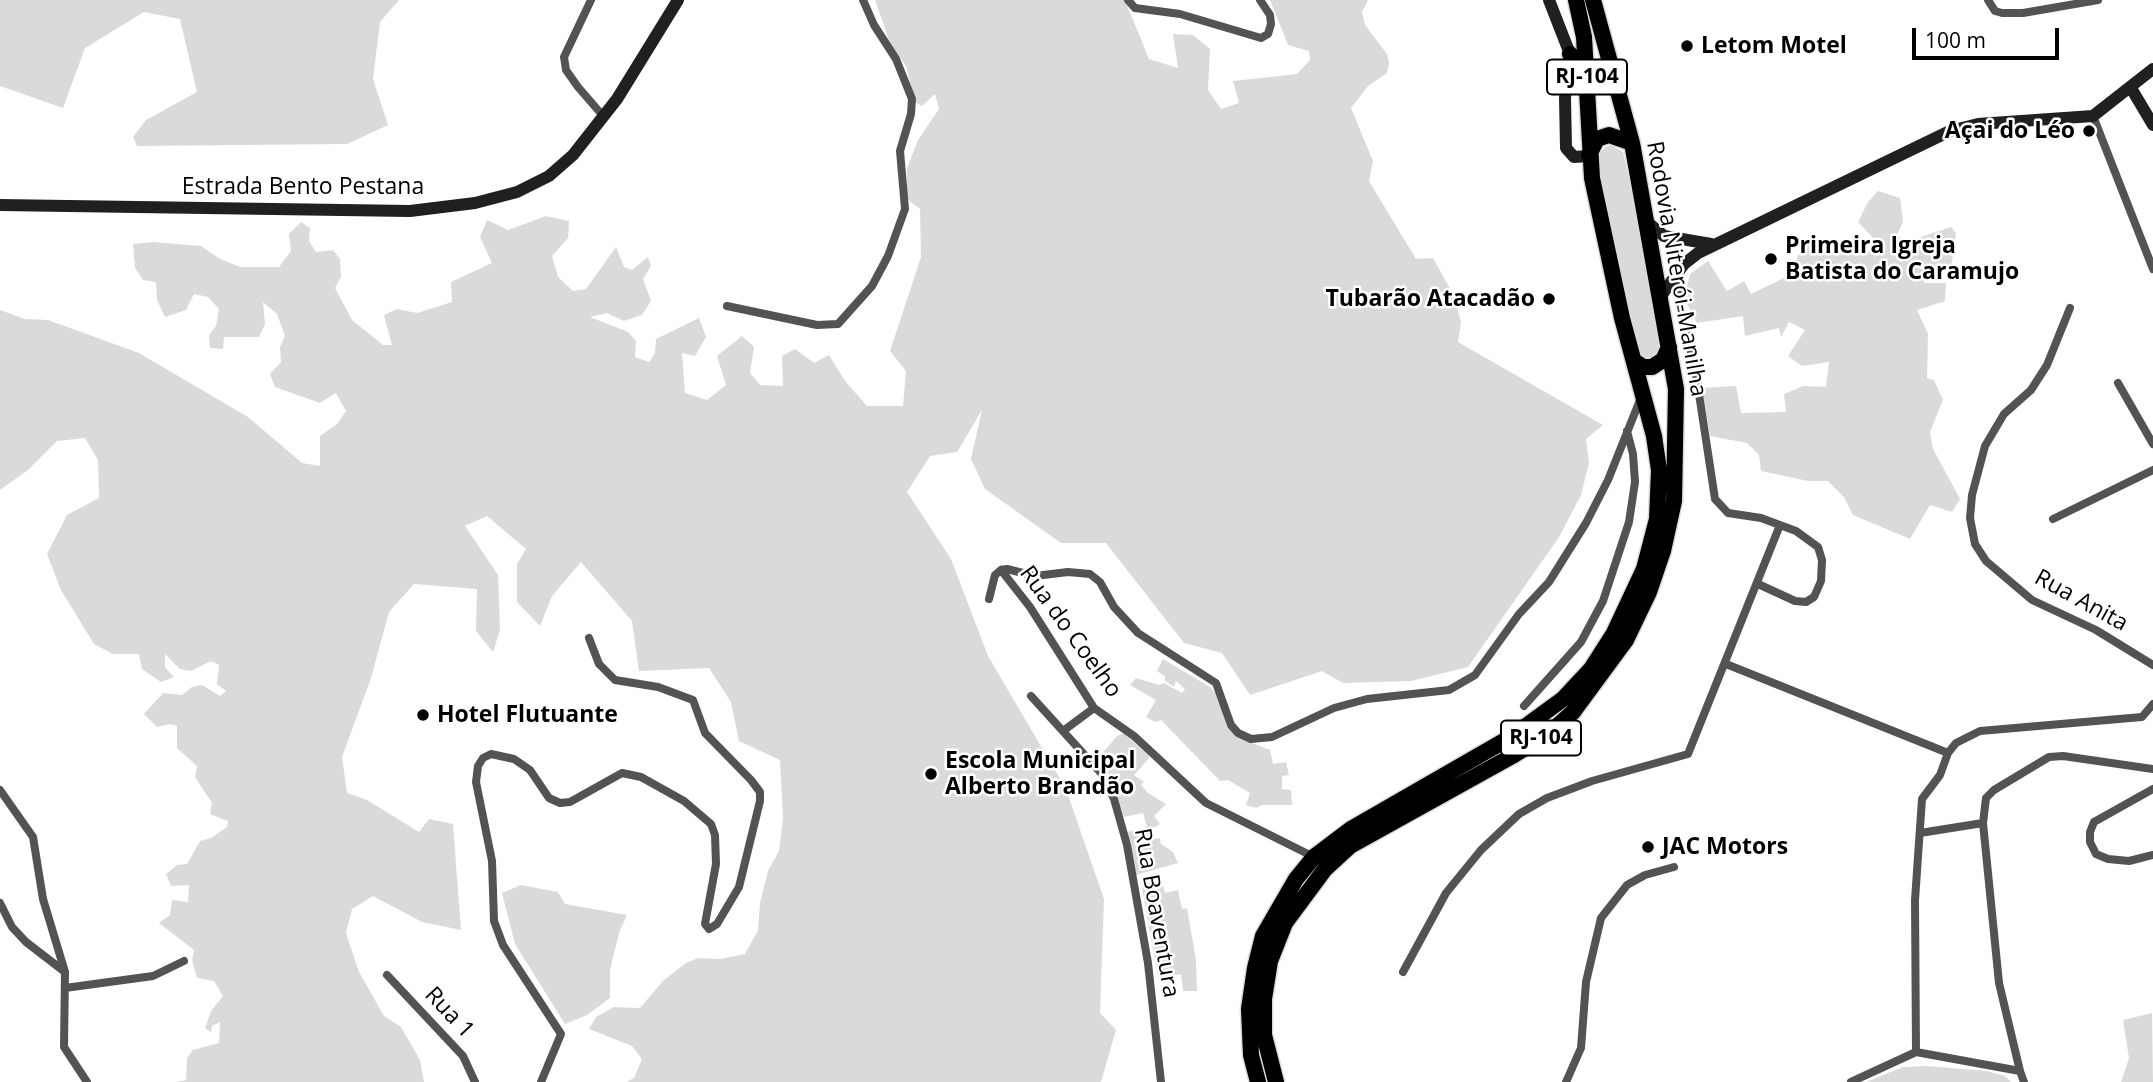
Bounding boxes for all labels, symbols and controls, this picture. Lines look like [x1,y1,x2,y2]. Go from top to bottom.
scale bar [1915,14,2062,58]
text: 100 m [1925,26,1986,54]
place label: Letom Motel [1701,32,1847,60]
marker: Letom Motel [1679,38,1695,54]
road number: RJ-104 [1547,60,1627,94]
place label: Açai do Léo [1945,117,2075,145]
marker: Açai do Léo [2081,123,2097,139]
street label: Rodovia Niterói-Manilha [1640,139,1712,399]
street label: Estrada Bento Pestana [182,173,424,201]
place label: Primeira Igreja Batista do Caramujo [1785,232,2019,286]
marker: Primeira Igreja Batista do Caramujo [1763,251,1779,267]
place label: Tubarão Atacadão [1325,285,1535,313]
marker: Tubarão Atacadão [1541,291,1557,307]
street label: Rua do Coelho [1013,561,1127,703]
street label: Rua Anita [2029,564,2133,638]
place label: Hotel Flutuante [437,701,618,729]
marker: Hotel Flutuante [415,707,431,723]
road number: RJ-104 [1501,720,1581,756]
place label: Escola Municipal Alberto Brandão [945,747,1136,801]
marker: Escola Municipal Alberto Brandão [923,766,939,782]
street label: Rua Boaventura [1128,826,1184,1000]
place label: JAC Motors [1662,833,1788,861]
marker: JAC Motors [1640,839,1656,855]
street label: Rua 1 [418,982,480,1044]

